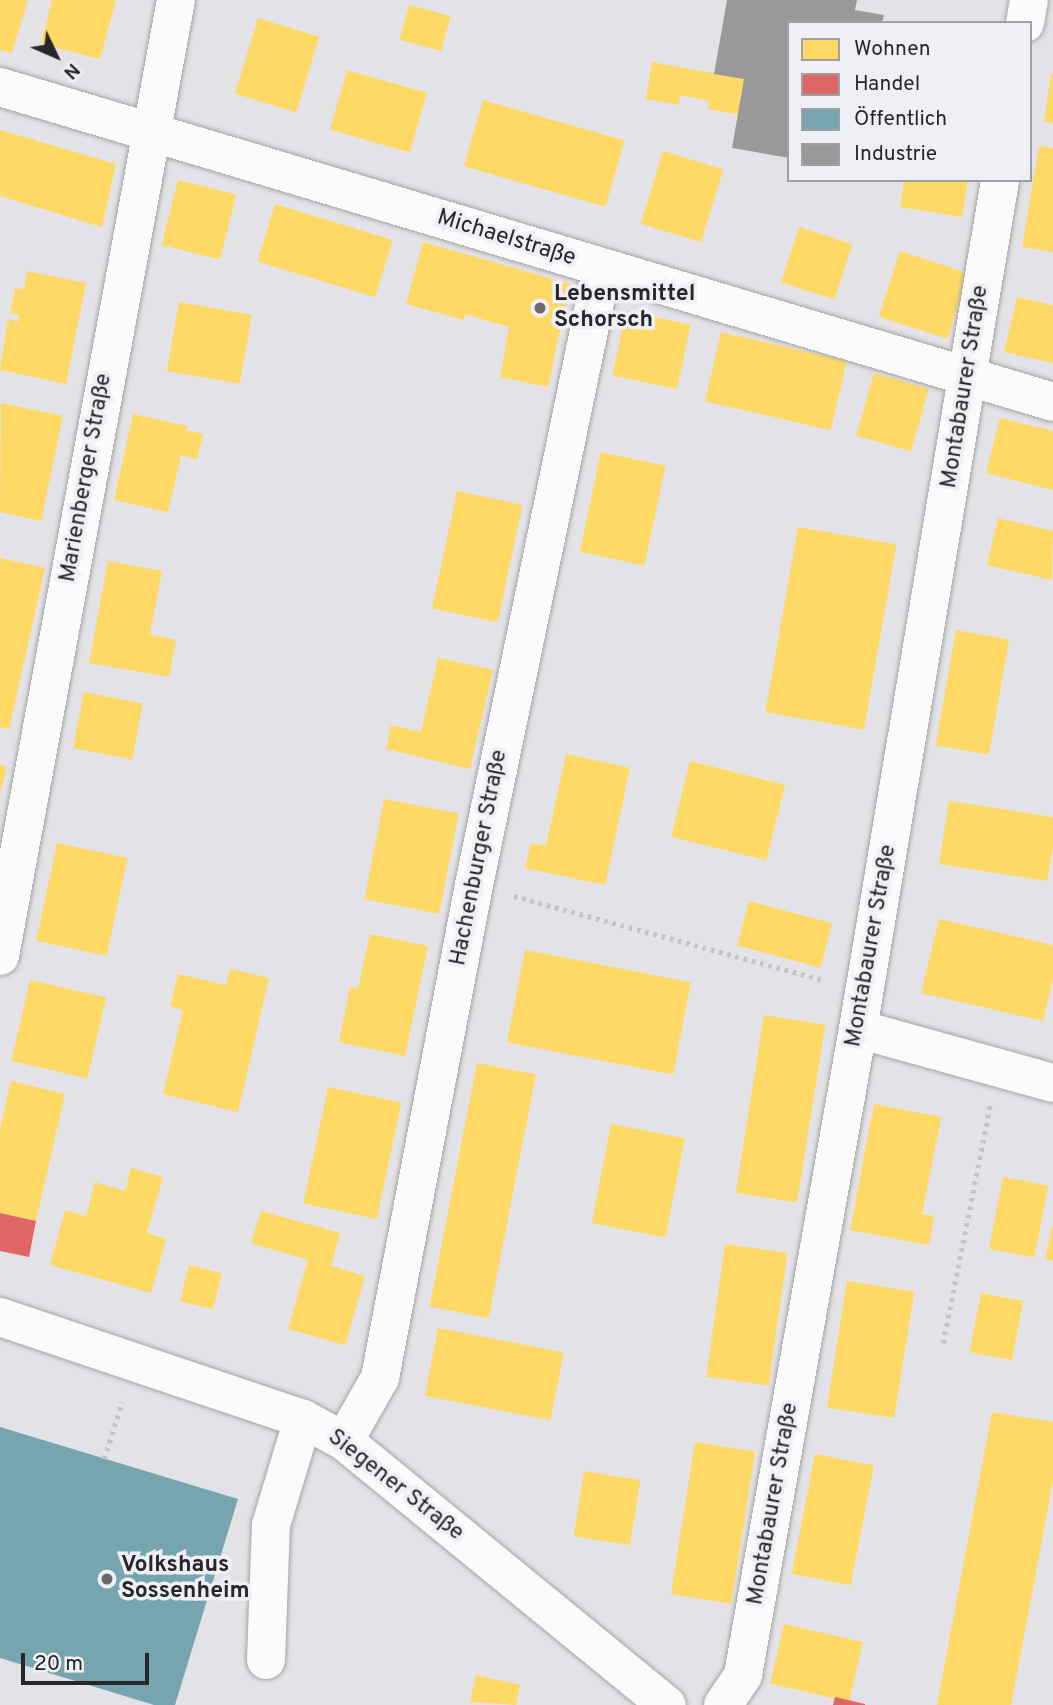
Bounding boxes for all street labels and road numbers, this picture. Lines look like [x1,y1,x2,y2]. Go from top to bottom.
street label: Michaelstraße [433,205,579,273]
street label: Montabaurer Straße [936,284,996,490]
street label: Marienberger Straße [55,371,119,585]
street label: Hachenburger Straße [446,748,514,968]
street label: Montabaurer Straße [841,843,903,1049]
street label: Montabaurer Straße [743,1401,805,1607]
street label: Siegener Straße [321,1424,469,1548]

